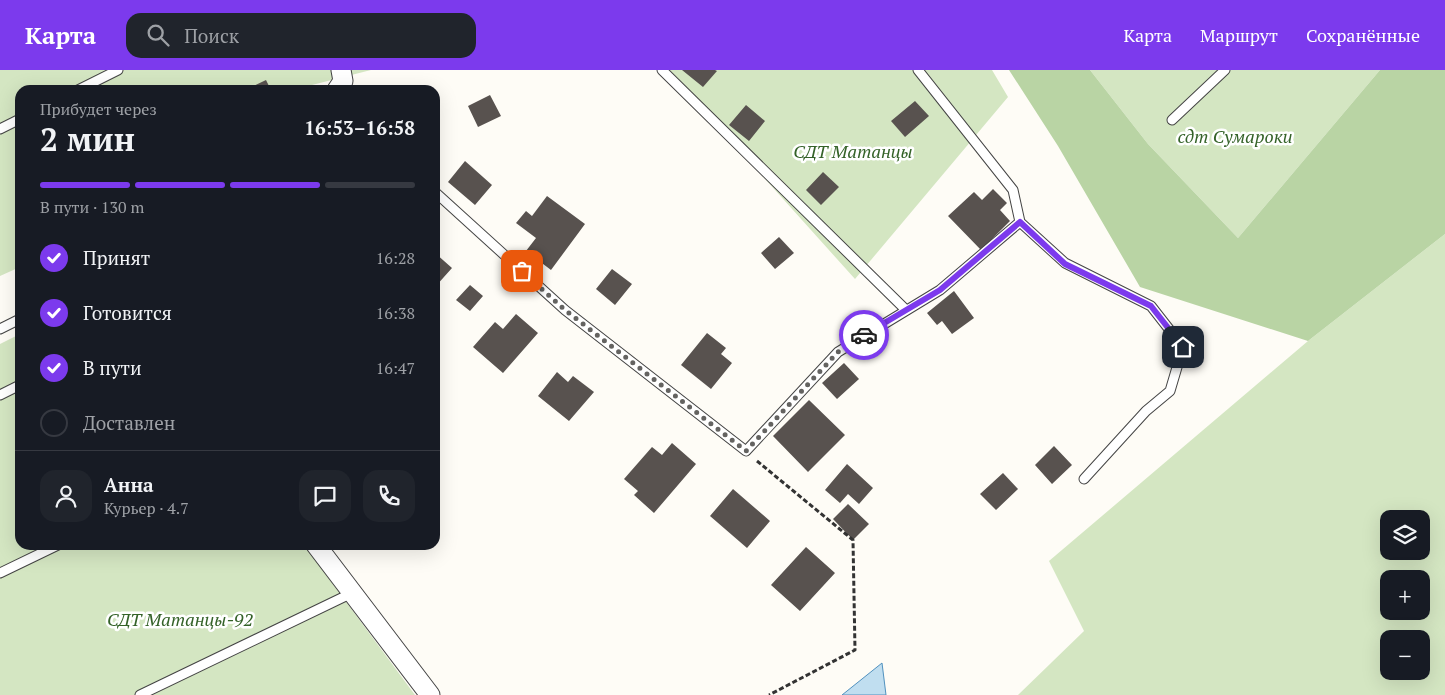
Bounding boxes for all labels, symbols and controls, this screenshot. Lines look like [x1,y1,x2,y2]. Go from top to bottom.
search box [126,13,476,58]
text: Карта [25,19,96,51]
icon: search [144,21,172,49]
text: Поиск [184,23,239,48]
text: Карта [1123,23,1172,47]
text: Маршрут [1200,23,1278,47]
text: Сохранённые [1306,23,1420,47]
text: Прибудет через [40,98,157,120]
text: 16:53–16:58 [304,115,415,140]
text: 2 мин [40,118,135,160]
park label: сдт Сумароки [1177,124,1293,148]
park label: СДТ Матанцы [793,139,913,163]
text: В пути · 130 m [40,196,144,218]
icon: check [40,244,68,272]
text: Принят [83,245,150,270]
text: 16:28 [376,247,415,269]
pin [501,250,543,292]
icon: bag [508,257,536,285]
icon: check [40,299,68,327]
text: Готовится [83,300,172,325]
text: 16:38 [376,302,415,324]
courier [839,310,889,360]
icon: car [850,321,878,349]
pin [1162,326,1204,368]
icon: home [1169,333,1197,361]
icon: check [40,354,68,382]
text: В пути [83,355,142,380]
text: 16:47 [376,357,415,379]
text: Доставлен [83,410,175,435]
button: person [40,470,92,522]
button: chat [299,470,351,522]
button: phone [363,470,415,522]
text: Анна [104,472,154,497]
text: Курьер · 4.7 [104,497,189,519]
map controls [1380,510,1430,680]
button: layers [1380,510,1430,560]
button: + [1380,570,1430,620]
park label: СДТ Матанцы-92 [107,607,254,631]
button: − [1380,630,1430,680]

